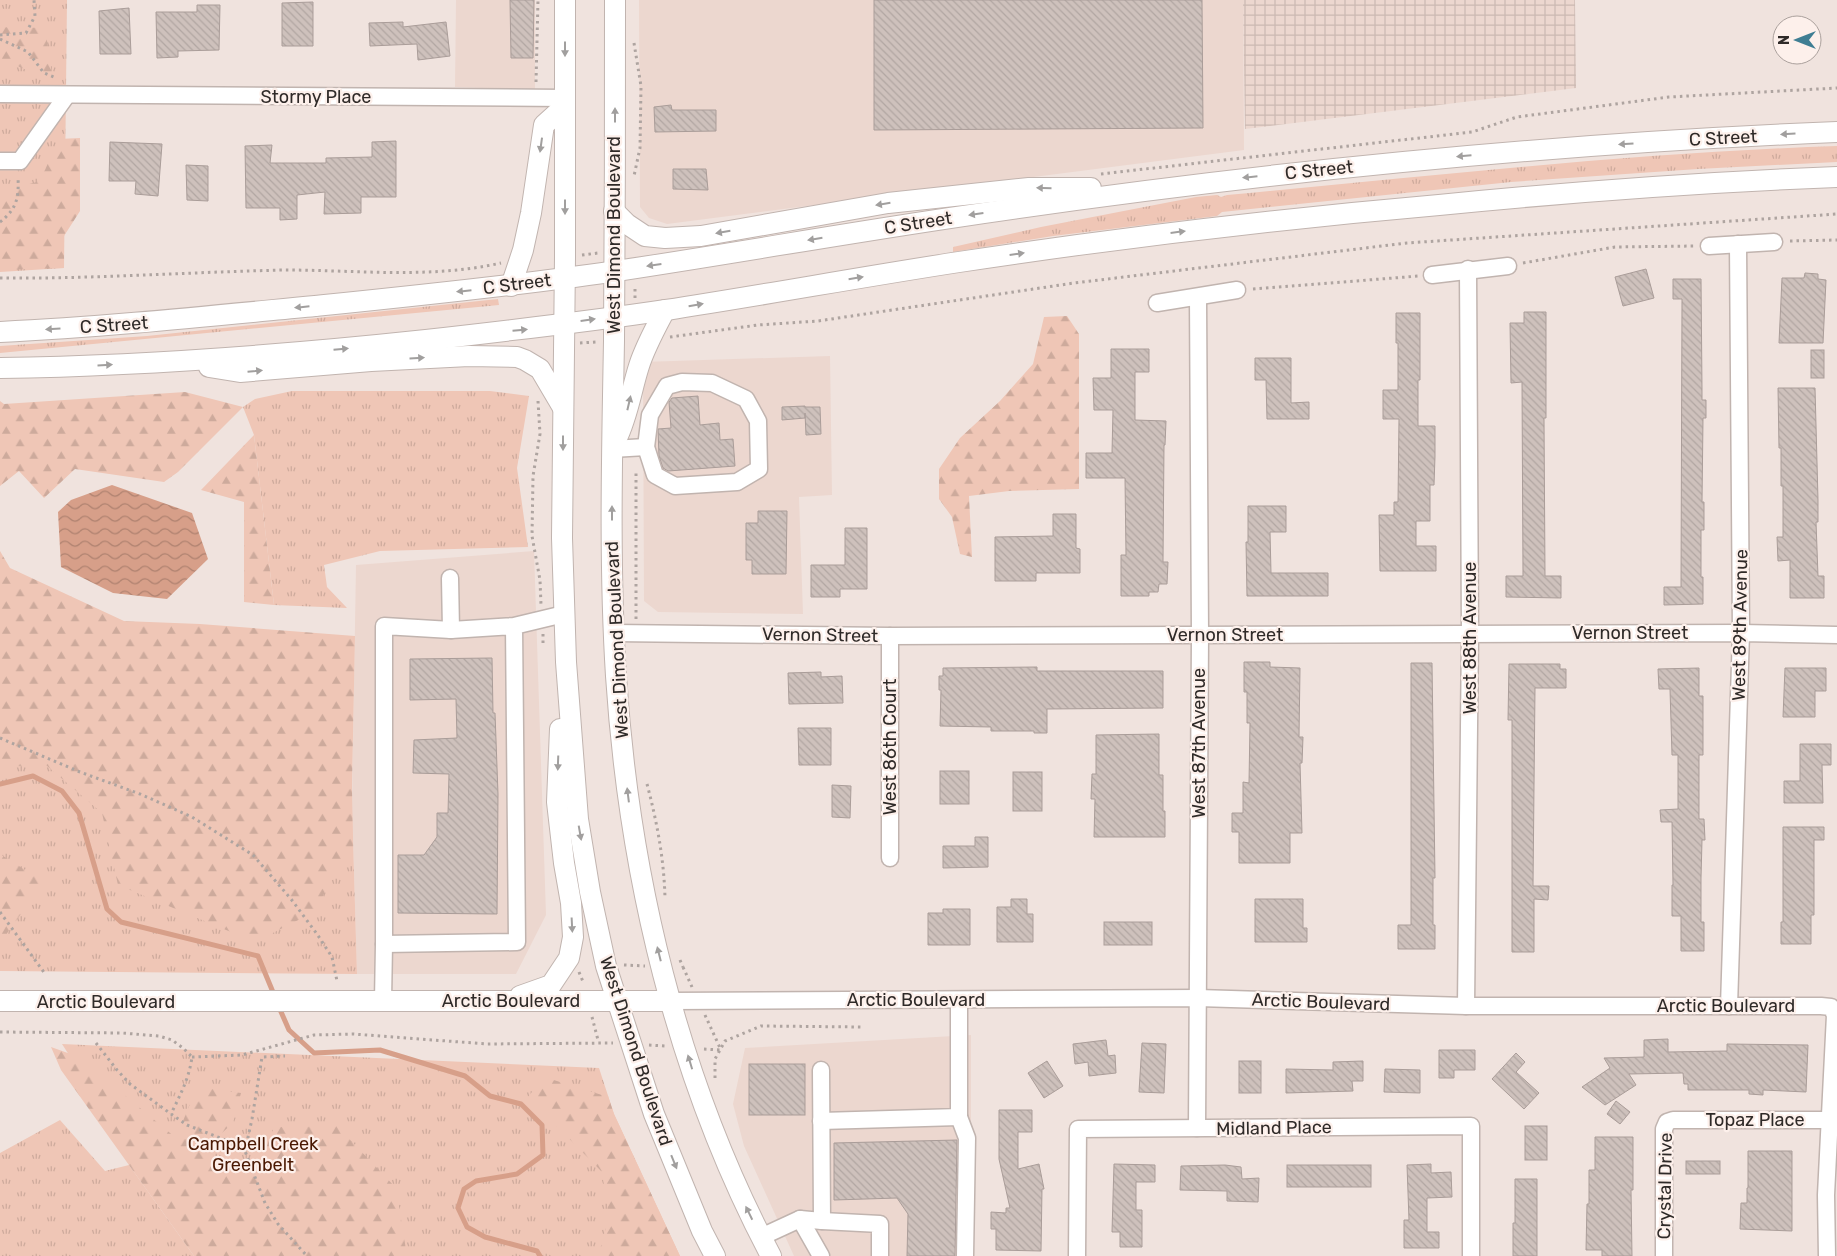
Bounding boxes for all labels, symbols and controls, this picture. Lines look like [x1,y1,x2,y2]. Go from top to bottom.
north arrow [1772,15,1822,65]
text: N [1776,35,1793,45]
one-way arrow [561,41,569,57]
street label: Stormy Place [261,86,371,108]
one-way arrow [611,107,619,123]
street label: C Street [1688,125,1758,151]
one-way arrow [1780,130,1796,138]
street label: West Dimond Boulevard [603,136,625,334]
one-way arrow [537,138,545,154]
one-way arrow [1618,140,1634,148]
one-way arrow [1456,152,1472,160]
street label: C Street [1284,155,1354,185]
one-way arrow [1242,174,1258,182]
one-way arrow [1036,184,1052,192]
one-way arrow [561,199,569,215]
one-way arrow [874,201,890,209]
street label: C Street [882,207,954,239]
one-way arrow [967,211,983,219]
one-way arrow [714,228,730,236]
one-way arrow [1170,228,1186,236]
one-way arrow [807,236,823,244]
one-way arrow [1009,249,1025,257]
one-way arrow [646,261,662,269]
street label: C Street [482,269,552,299]
one-way arrow [848,274,864,282]
one-way arrow [455,287,471,295]
one-way arrow [688,300,704,308]
one-way arrow [294,303,310,311]
street label: C Street [79,312,149,338]
one-way arrow [581,316,597,324]
one-way arrow [513,325,529,333]
one-way arrow [45,326,61,334]
one-way arrow [334,344,350,352]
one-way arrow [409,354,425,362]
one-way arrow [98,360,114,368]
one-way arrow [247,367,263,375]
one-way arrow [625,396,633,411]
one-way arrow [559,435,567,451]
one-way arrow [608,505,616,521]
street label: West Dimond Boulevard [601,541,633,739]
street label: West 89th Avenue [1728,549,1752,701]
street label: West 88th Avenue [1459,562,1481,714]
street label: Vernon Street [1572,622,1688,644]
street label: Vernon Street [762,623,878,647]
street label: Vernon Street [1167,624,1283,646]
street label: West 87th Avenue [1188,668,1210,818]
street label: West 86th Court [879,679,901,815]
one-way arrow [553,755,561,771]
one-way arrow [624,786,632,802]
one-way arrow [577,825,585,841]
one-way arrow [569,917,577,933]
one-way arrow [655,947,663,962]
street label: West Dimond Boulevard [595,953,677,1149]
street label: Arctic Boulevard [847,989,985,1011]
street label: Arctic Boulevard [1251,989,1391,1015]
street label: Arctic Boulevard [442,990,580,1012]
street label: Arctic Boulevard [37,991,175,1013]
street label: Arctic Boulevard [1657,995,1795,1017]
one-way arrow [685,1054,693,1069]
street label: Topaz Place [1705,1109,1805,1131]
street label: Midland Place [1216,1116,1332,1140]
street label: Crystal Drive [1653,1132,1677,1240]
park label: Campbell Creek Greenbelt [188,1133,319,1176]
one-way arrow [670,1155,678,1169]
one-way arrow [744,1206,752,1220]

